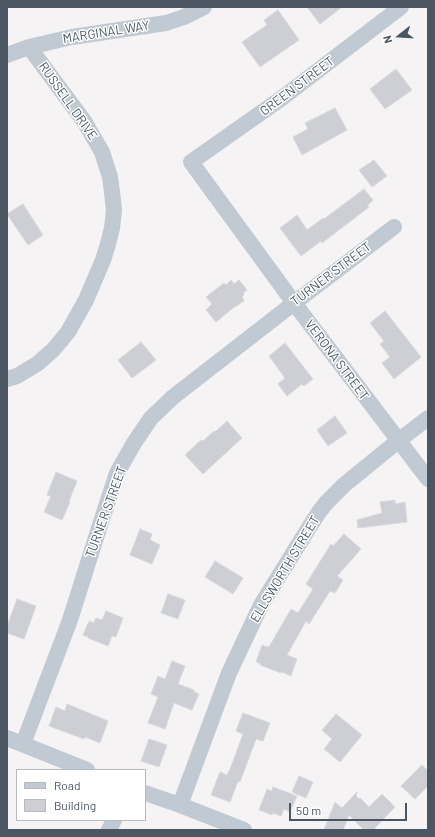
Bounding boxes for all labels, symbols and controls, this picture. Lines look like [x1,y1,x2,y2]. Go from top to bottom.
north arrow [379,16,419,56]
street label: MARGINAL WAY [61,17,151,47]
text: N [380,34,394,45]
street label: GREEN STREET [257,53,337,119]
street label: RUSSELL DRIVE [35,59,101,143]
street label: TURNER STREET [288,239,374,309]
street label: VERONA STREET [302,317,372,403]
street label: TURNER STREET [82,464,130,560]
street label: ELLSWORTH STREET [247,513,323,625]
legend [16,769,146,821]
text: Road [54,778,81,792]
scale bar [291,795,409,821]
text: Building [54,798,96,812]
text: 50 m [296,803,321,817]

